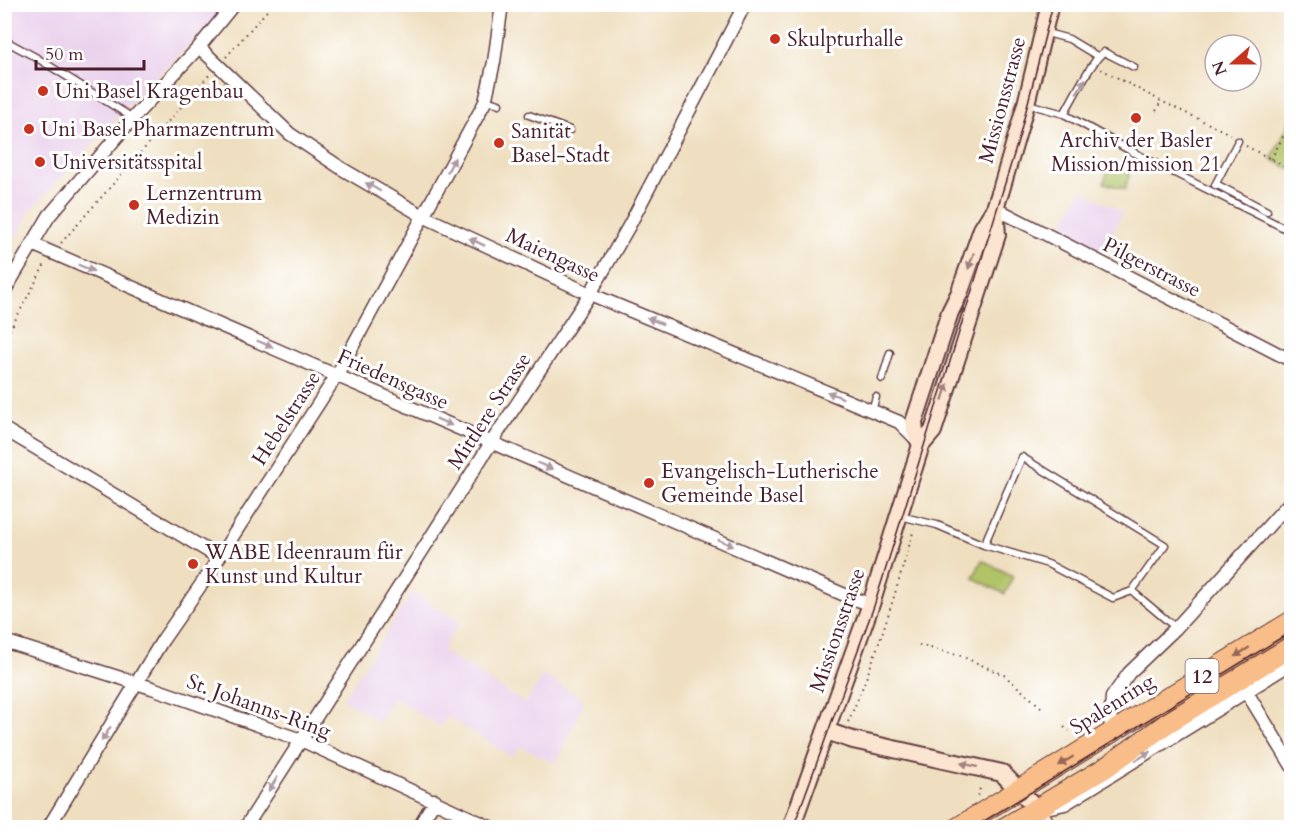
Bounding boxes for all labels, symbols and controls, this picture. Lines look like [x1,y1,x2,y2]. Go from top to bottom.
place label: Skulpturhalle [787,25,903,54]
marker: Skulpturhalle [768,32,782,46]
scale bar [36,33,144,71]
north arrow [1203,33,1263,93]
street label: Missionsstrasse [972,34,1033,167]
text: 50 m [45,42,84,67]
text: N [1207,57,1233,78]
place label: Uni Basel Kragenbau [55,77,244,106]
one-way arrow [1076,77,1087,94]
marker: Uni Basel Kragenbau [36,84,50,98]
marker: Archiv der Basler Mission/mission 21 [1129,111,1143,125]
place label: Uni Basel Pharmazentrum [41,115,275,144]
place label: Sanität Basel-Stadt [511,117,610,170]
marker: Uni Basel Pharmazentrum [22,122,36,136]
place label: Archiv der Basler Mission/mission 21 [1051,126,1221,179]
marker: Sanität Basel-Stadt [492,136,506,150]
place label: Universitätsspital [52,148,202,177]
marker: Universitätsspital [33,155,47,169]
one-way arrow [446,156,456,173]
place label: Lernzentrum Medizin [146,179,263,232]
one-way arrow [364,182,381,192]
marker: Lernzentrum Medizin [127,198,141,212]
street label: Maiengasse [501,221,605,290]
street label: Pilgerstrasse [1098,230,1206,305]
one-way arrow [469,237,486,246]
one-way arrow [966,252,976,270]
one-way arrow [77,263,95,273]
one-way arrow [646,316,664,326]
one-way arrow [256,340,274,349]
street label: Friedensgasse [332,342,453,417]
street label: Mittlere Strasse [441,347,538,475]
street label: Hebelstrasse [245,365,328,471]
one-way arrow [941,383,950,401]
one-way arrow [826,390,844,400]
one-way arrow [435,418,453,427]
place label: Evangelisch-Lutherische Gemeinde Basel [661,457,879,510]
one-way arrow [537,461,555,471]
marker: Evangelisch-Lutherische Gemeinde Basel [642,476,656,490]
place label: WABE Ideenraum für Kunst und Kultur [204,538,403,591]
one-way arrow [717,539,735,548]
marker: WABE Ideenraum für Kunst und Kultur [186,557,200,571]
street label: Missionsstrasse [803,564,872,696]
one-way arrow [1234,646,1250,657]
road number: 12 [1186,659,1218,693]
street label: St. Johanns-Ring [183,667,335,746]
street label: Spalenring [1064,667,1160,742]
one-way arrow [100,726,111,742]
one-way arrow [1135,751,1151,762]
one-way arrow [1058,755,1074,766]
one-way arrow [960,760,978,770]
one-way arrow [268,776,279,792]

